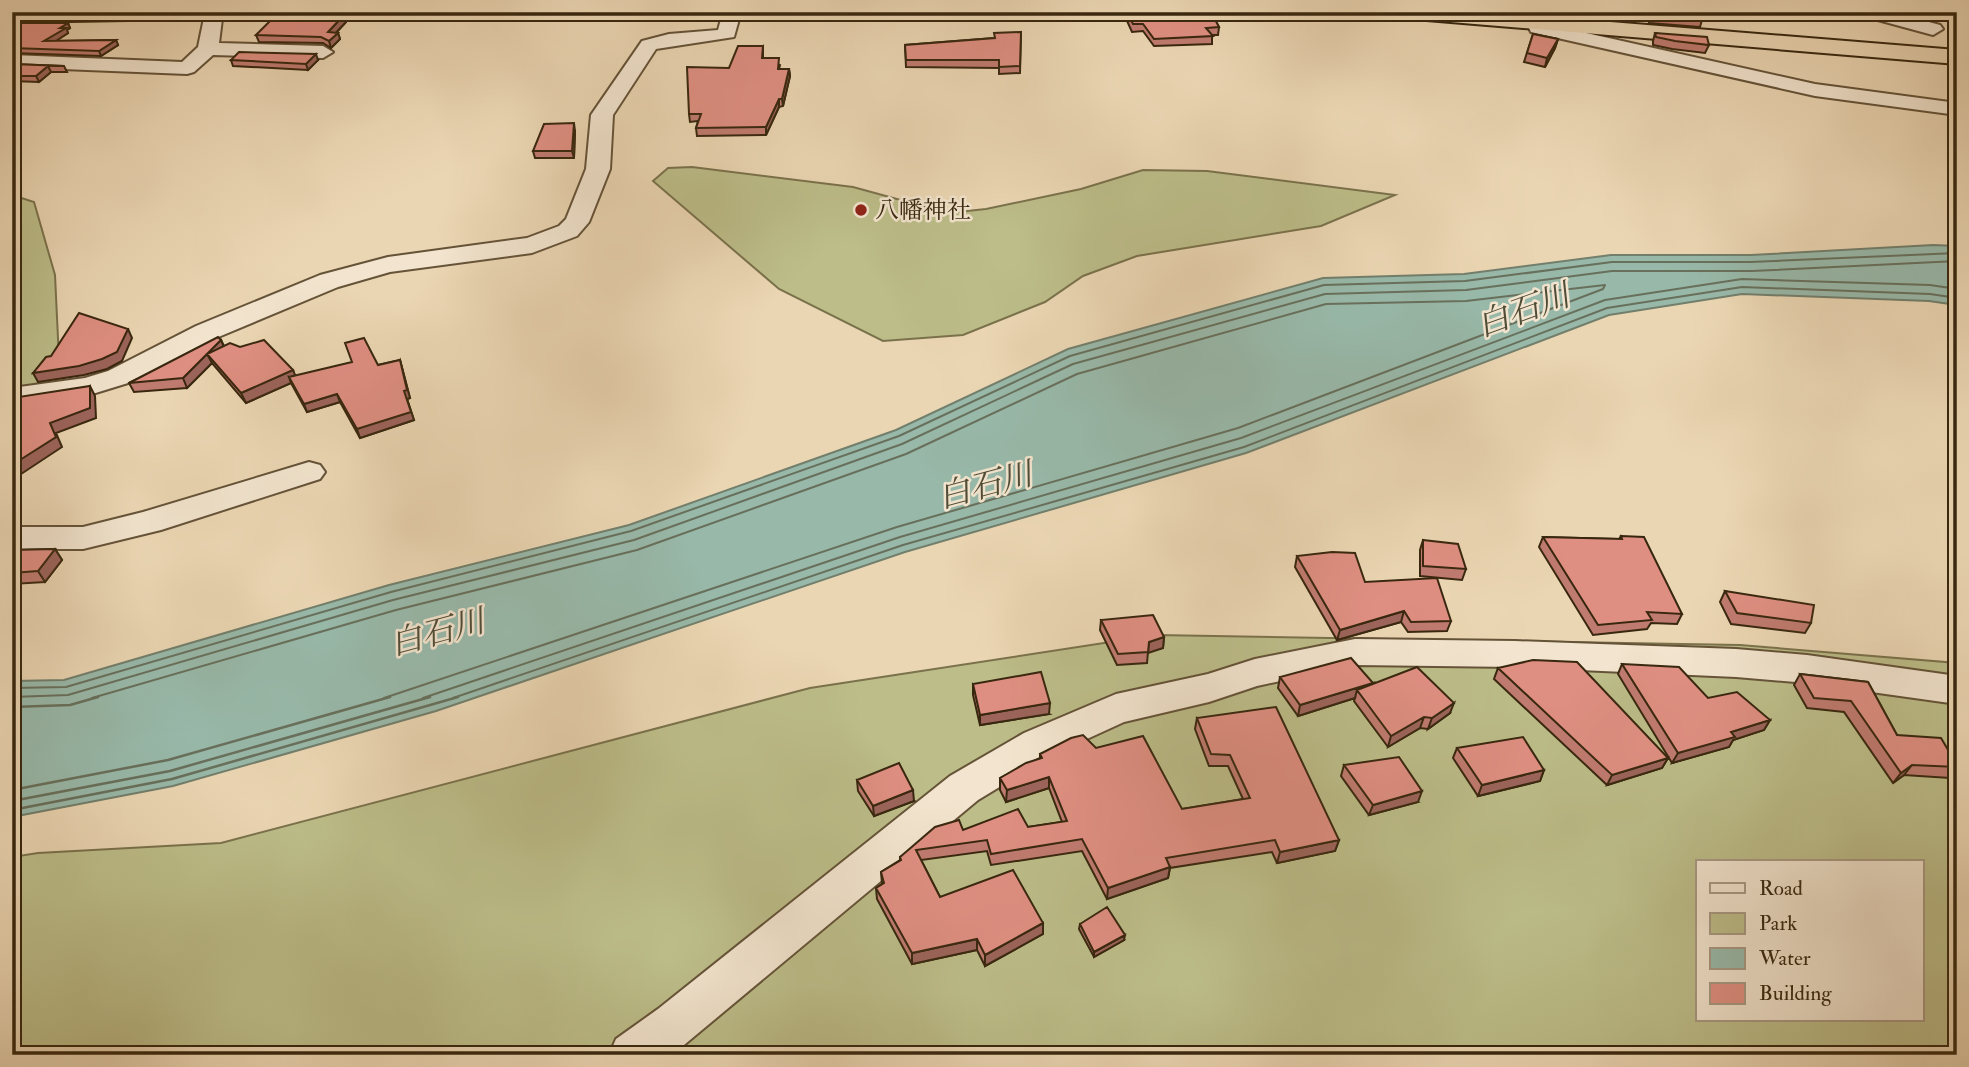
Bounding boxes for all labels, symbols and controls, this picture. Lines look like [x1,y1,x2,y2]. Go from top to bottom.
place label: 八幡神社 [875,195,971,226]
marker: 八幡神社 [853,202,869,218]
water label: 白石川 [1471,275,1578,346]
water label: 白石川 [934,453,1040,518]
water label: 白石川 [386,600,492,665]
legend [1696,860,1924,1021]
text: Road [1759,875,1804,902]
text: Park [1759,910,1797,937]
text: Water [1758,945,1811,972]
text: Building [1759,980,1832,1007]

